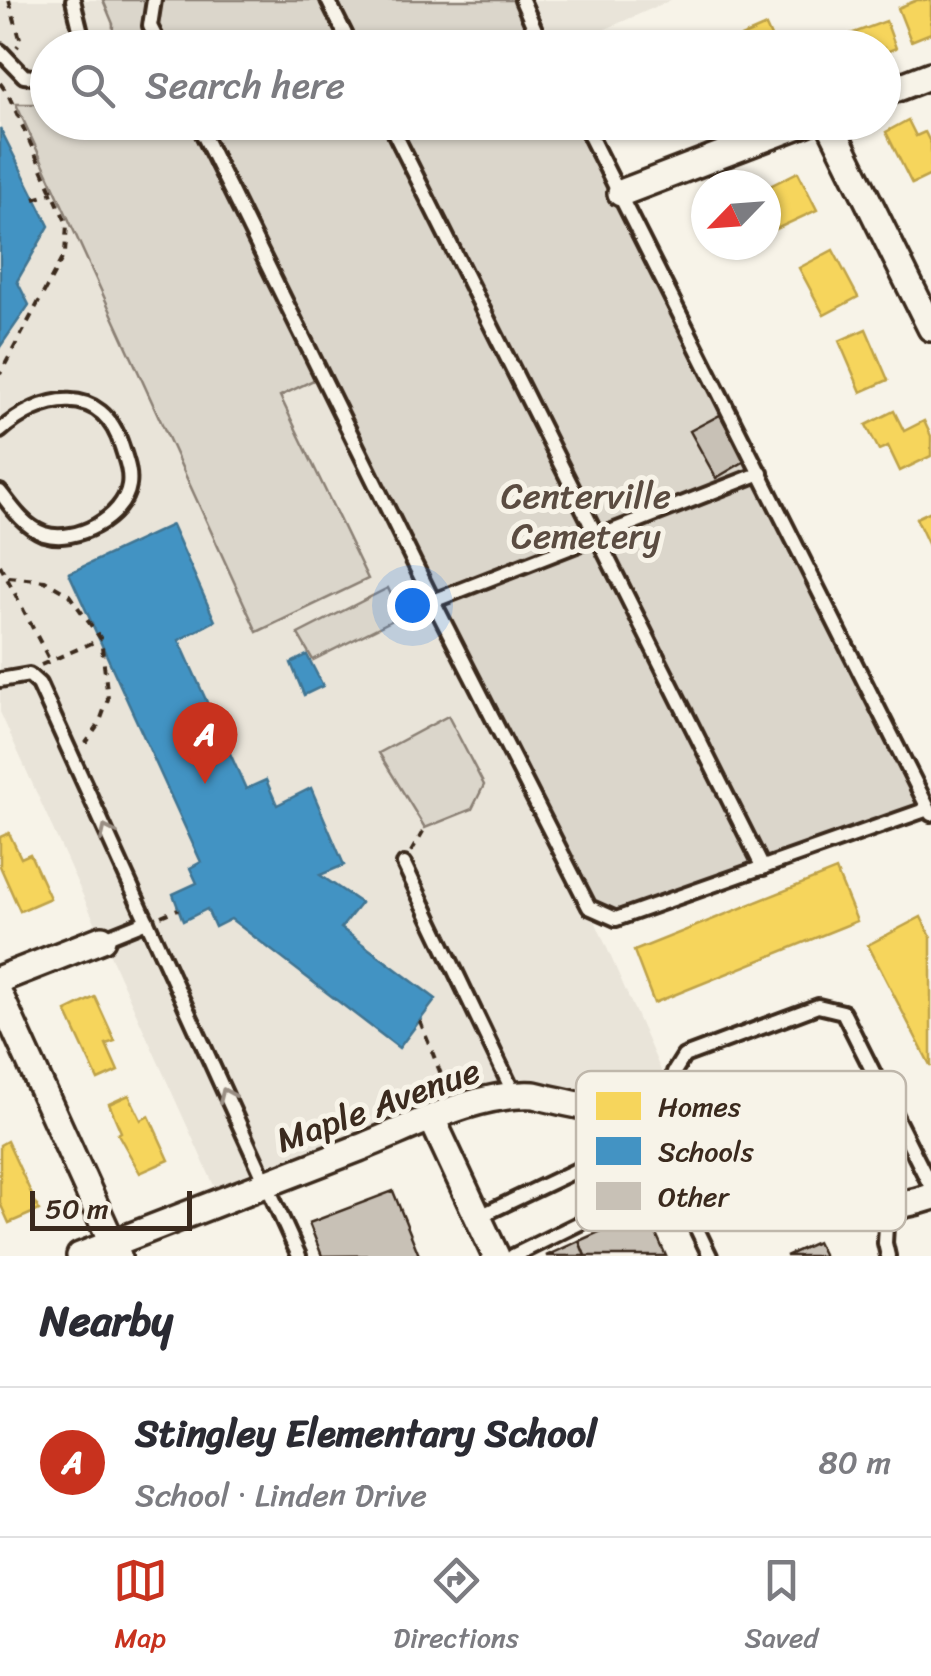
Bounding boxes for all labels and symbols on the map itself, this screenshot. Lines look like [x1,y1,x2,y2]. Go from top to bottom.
north arrow [691,170,781,260]
park label: Centerville Cemetery [501,465,671,567]
your location [387,580,438,631]
pin: A [172,702,238,784]
one-way arrow [99,824,119,842]
street label: Maple Avenue [267,1039,489,1171]
legend [576,1071,906,1231]
text: Homes [658,1082,741,1131]
one-way arrow [219,1087,239,1105]
text: Schools [658,1127,754,1176]
text: Other [658,1172,730,1221]
scale bar [30,1186,192,1230]

